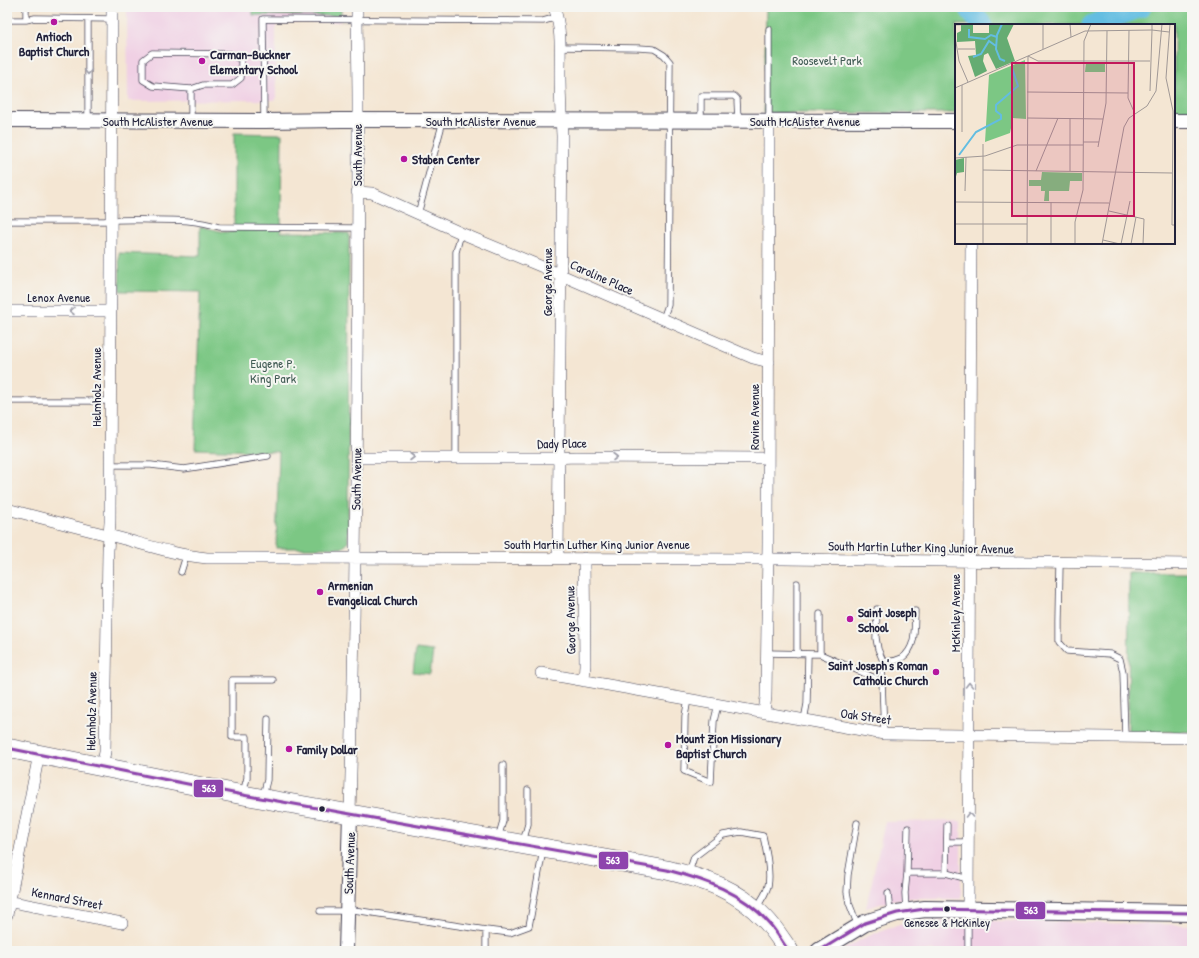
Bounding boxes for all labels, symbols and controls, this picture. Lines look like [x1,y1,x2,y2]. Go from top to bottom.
marker: Antioch Baptist Church [49,17,59,27]
inset map [955,24,1175,244]
place label: Antioch Baptist Church [19,27,90,61]
place label: Carman-Buckner Elementary School [210,45,298,79]
park label: Roosevelt Park [792,51,862,69]
marker: Carman-Buckner Elementary School [197,56,207,66]
one-way arrow [84,69,92,75]
street label: South McAlister Avenue [103,112,213,130]
street label: South McAlister Avenue [426,112,536,130]
street label: South McAlister Avenue [750,112,860,130]
street label: South Avenue [348,124,366,186]
place label: Staben Center [412,150,481,168]
marker: Staben Center [399,154,409,164]
street label: George Avenue [538,248,556,316]
street label: Caroline Place [567,255,637,299]
street label: Lenox Avenue [28,288,90,306]
one-way arrow [69,307,75,315]
street label: Helmholz Avenue [87,347,105,427]
park label: Eugene P. King Park [250,354,297,387]
street label: Ravine Avenue [745,384,763,450]
street label: Dady Place [537,434,587,452]
street label: South Avenue [346,448,366,510]
one-way arrow [409,453,415,461]
one-way arrow [612,453,618,461]
street label: South Martin Luther King Junior Avenue [504,535,690,553]
street label: South Martin Luther King Junior Avenue [828,536,1014,558]
street label: McKinley Avenue [946,574,964,652]
place label: Armenian Evangelical Church [328,576,418,610]
street label: George Avenue [560,586,580,654]
marker: Armenian Evangelical Church [315,587,325,597]
place label: Saint Joseph School [858,603,917,636]
marker: Saint Joseph School [845,614,855,624]
place label: Saint Joseph's Roman Catholic Church [828,656,929,689]
marker: Saint Joseph's Roman Catholic Church [931,667,941,677]
street label: Helmholz Avenue [81,671,101,751]
one-way arrow [965,682,973,688]
street label: Oak Street [840,704,893,729]
place label: Mount Zion Missionary Baptist Church [676,729,782,763]
place label: Family Dollar [296,740,359,759]
marker: Mount Zion Missionary Baptist Church [663,740,673,750]
marker: Family Dollar [284,744,294,754]
line badge: 563 [193,779,224,798]
text: 563 [202,781,216,795]
unlabelled marker [317,804,327,814]
one-way arrow [965,812,973,818]
street label: South Avenue [339,832,359,894]
line badge: 563 [598,851,629,870]
text: 563 [606,853,620,867]
street label: Kennard Street [30,882,105,914]
line badge: 563 [1015,901,1046,920]
text: 563 [1024,903,1038,917]
marker: Genesee & McKinley [942,904,952,914]
place label: Genesee & McKinley [904,914,990,931]

